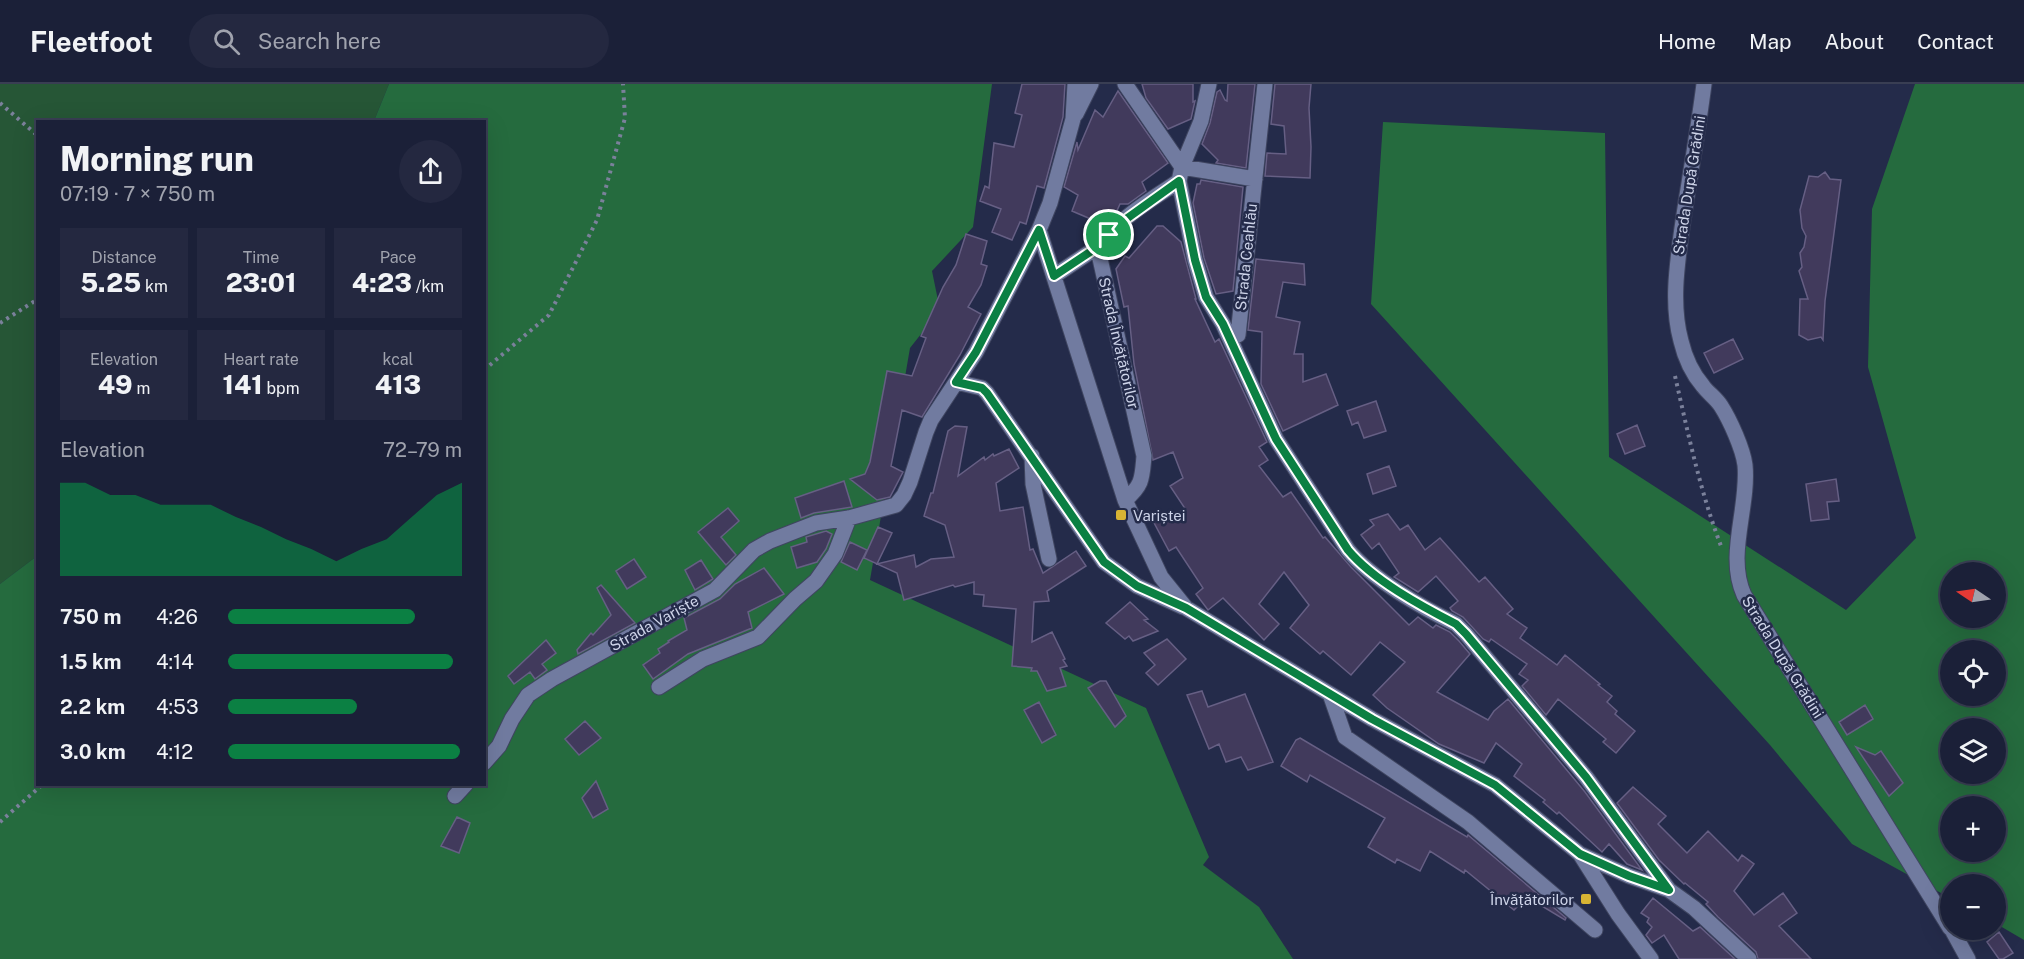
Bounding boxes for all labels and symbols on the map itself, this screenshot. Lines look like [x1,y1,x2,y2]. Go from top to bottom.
street label: Strada După Grădini [1670,114,1708,256]
street label: Strada Ceahlău [1232,203,1260,311]
pin [1083,209,1134,260]
street label: Strada Învățătorilor [1096,276,1142,411]
place label: Variștei [1133,507,1186,524]
marker: Variștei [1114,508,1128,522]
north arrow [1940,562,2006,628]
street label: Strada Variște [607,592,701,654]
street label: Strada După Grădini [1739,593,1827,721]
place label: Învățătorilor [1489,891,1574,908]
marker: Învățătorilor [1579,892,1593,906]

